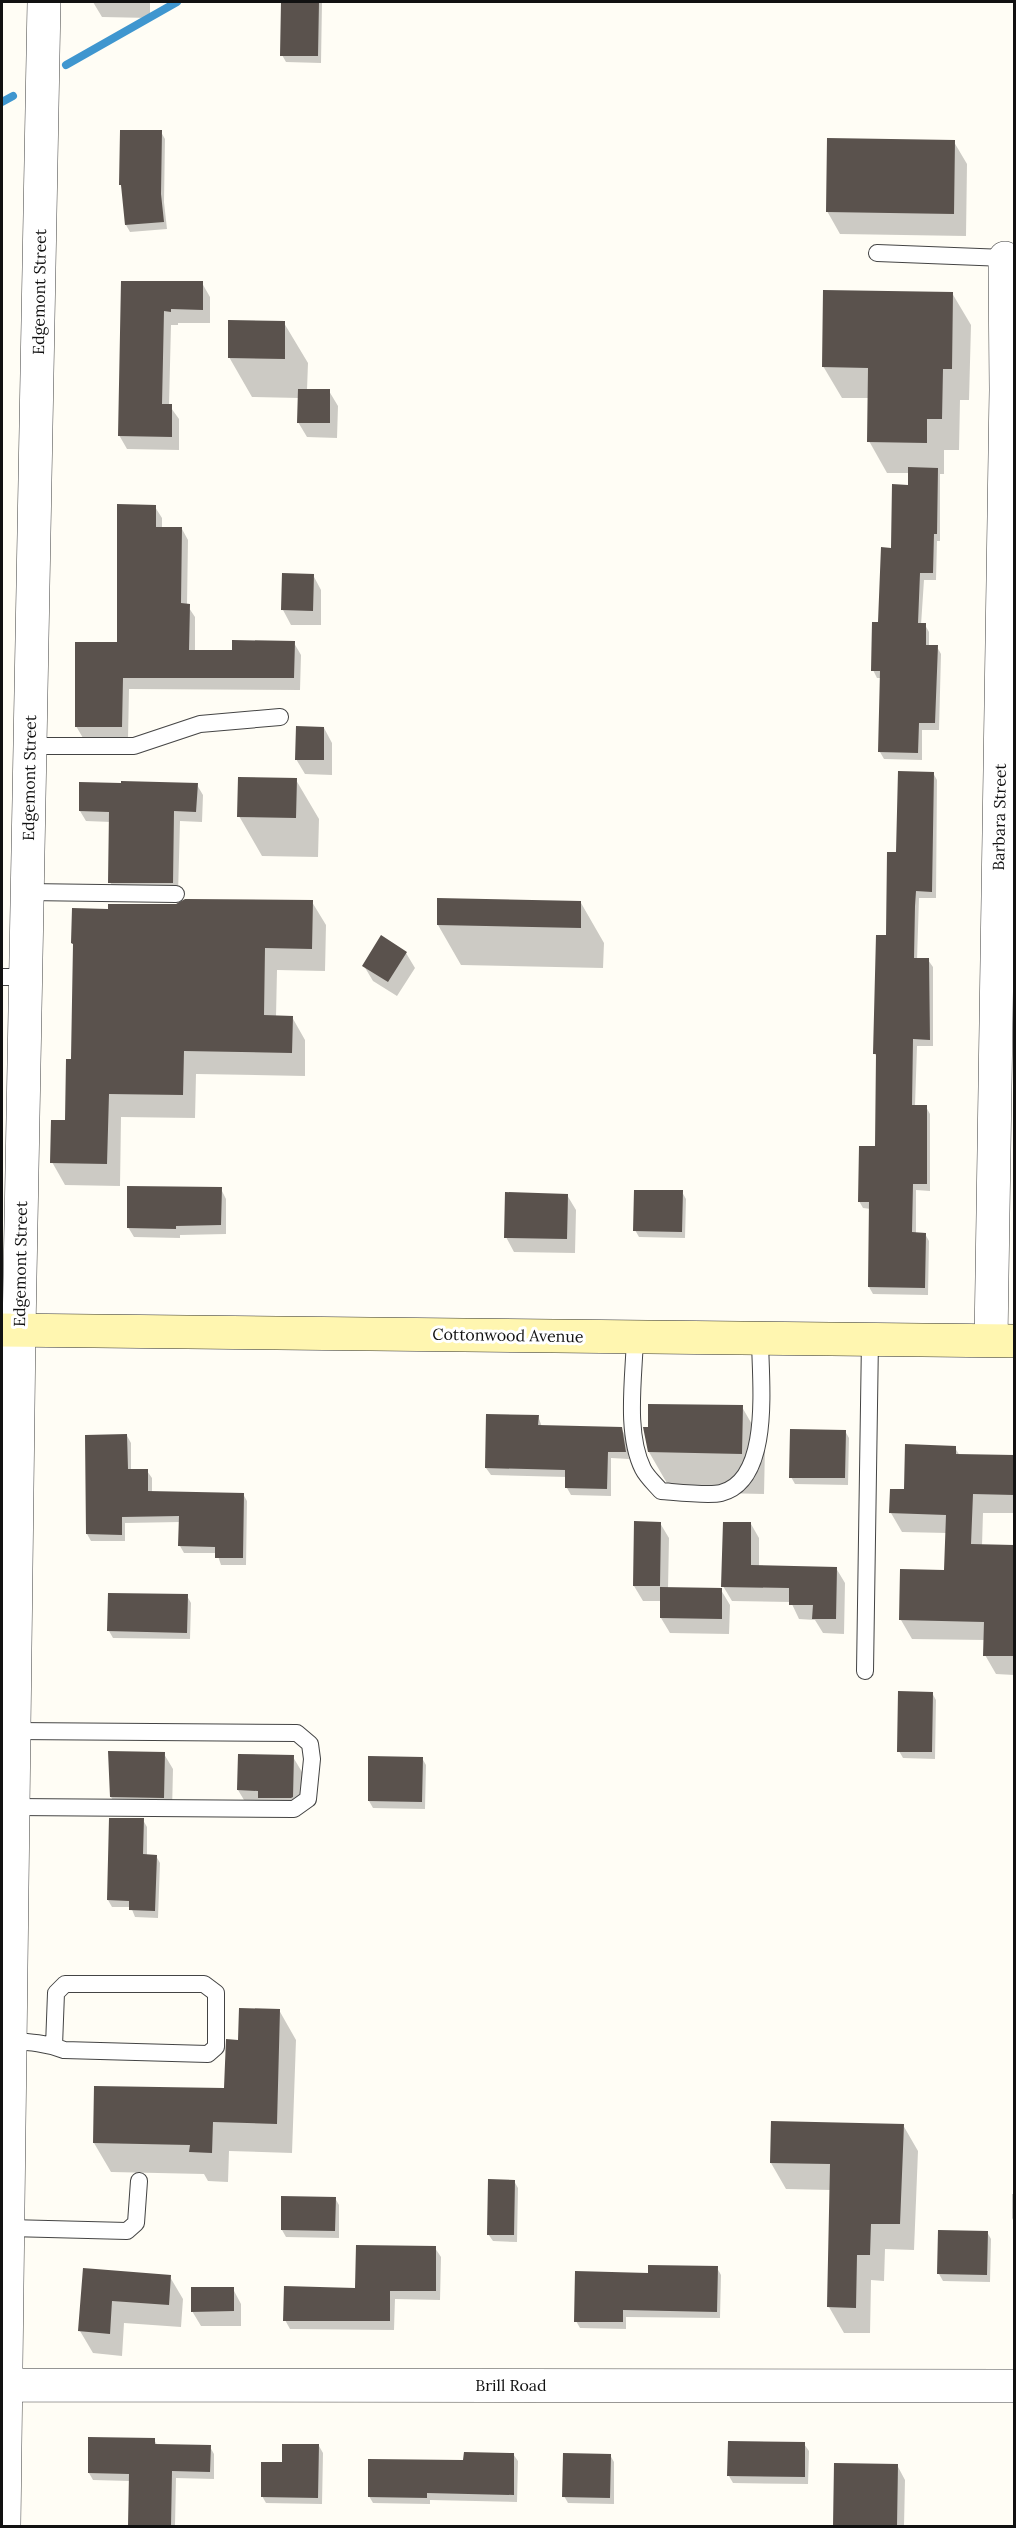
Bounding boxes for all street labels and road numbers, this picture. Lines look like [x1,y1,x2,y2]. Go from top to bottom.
street label: Edgemont Street [28,228,50,355]
street label: Edgemont Street [18,714,40,841]
street label: Barbara Street [988,762,1010,871]
street label: Edgemont Street [9,1200,31,1327]
street label: Cottonwood Avenue [432,1324,584,1346]
street label: Brill Road [475,2375,547,2395]

